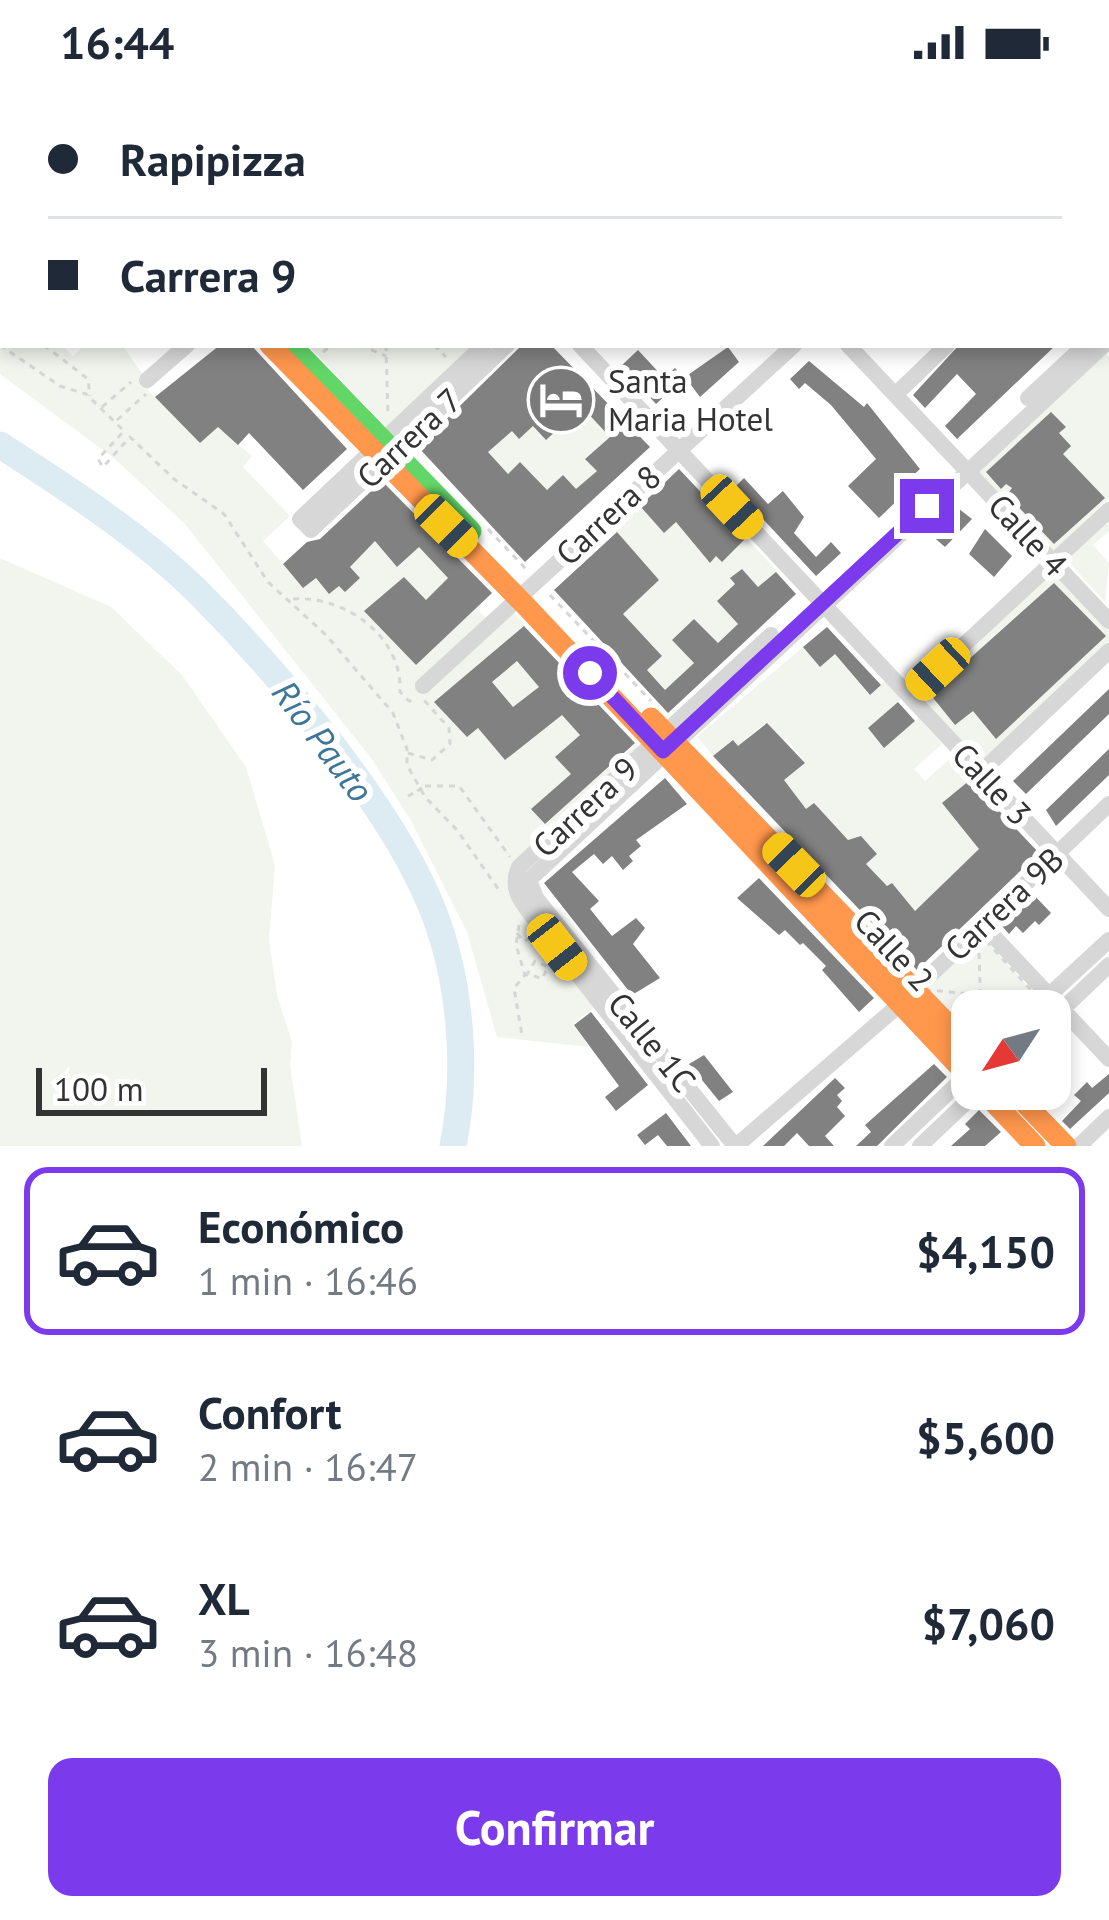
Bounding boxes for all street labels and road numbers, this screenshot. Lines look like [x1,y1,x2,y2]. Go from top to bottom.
street label: Carrera 7 [347,378,470,497]
street label: Carrera 8 [546,455,669,574]
street label: Calle 4 [979,484,1077,585]
street label: Calle 3 [943,733,1041,834]
street label: Carrera 9 [523,747,646,866]
street label: Carrera 9B [935,838,1072,970]
street label: Calle 2 [845,899,943,1000]
street label: Calle 1C [599,983,706,1100]

